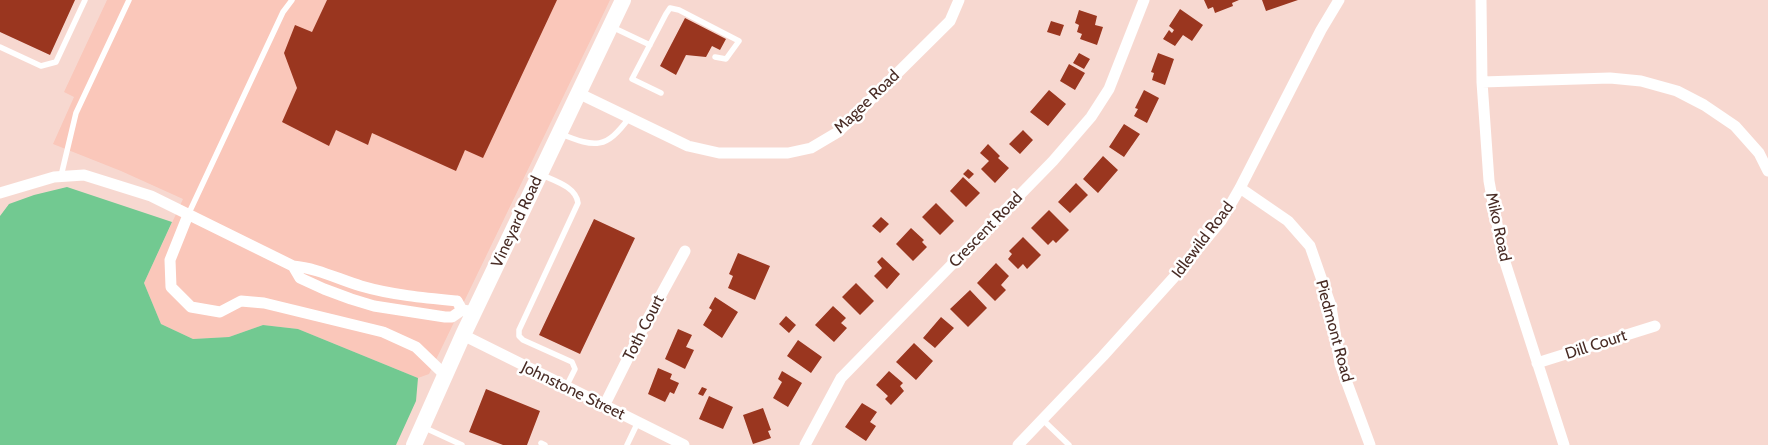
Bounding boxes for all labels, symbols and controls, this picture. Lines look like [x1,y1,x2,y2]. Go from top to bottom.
street label: Magee Road [830,66,904,138]
street label: Vineyard Road [487,173,547,271]
street label: Crescent Road [945,188,1027,272]
street label: Miko Road [1481,191,1515,263]
street label: Idlewild Road [1168,198,1238,282]
street label: Piedmont Road [1311,278,1357,384]
street label: Toth Court [619,292,669,364]
street label: Dill Court [1563,326,1629,364]
street label: Johnstone Street [518,358,628,424]

